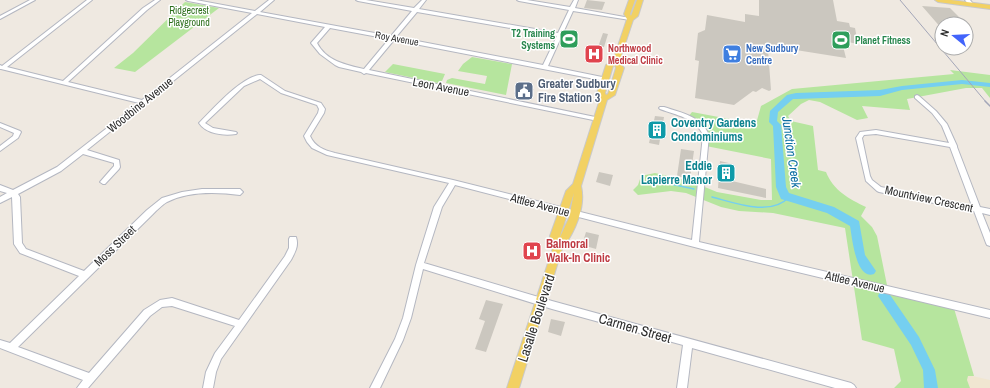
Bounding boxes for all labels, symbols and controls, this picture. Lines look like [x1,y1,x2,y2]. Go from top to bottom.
park label: Ridgecrest Playground [168,4,210,29]
north arrow [934,16,974,56]
place label: T2 Training Systems [511,27,555,52]
street label: Roy Avenue [374,28,420,49]
sports icon: T2 Training Systems [558,28,580,50]
text: N [937,28,952,38]
sports icon: Planet Fitness [830,29,852,51]
place label: Planet Fitness [855,34,911,47]
place label: Northwood Medical Clinic [608,42,663,67]
place label: New Sudbury Centre [746,42,799,67]
hospital icon: Northwood Medical Clinic [583,43,605,65]
supermarket icon: New Sudbury Centre [721,43,743,65]
street label: Woodbine Avenue [104,74,176,136]
street label: Leon Avenue [411,74,471,100]
place label: Greater Sudbury Fire Station 3 [538,76,616,106]
public building icon: Greater Sudbury Fire Station 3 [513,80,535,102]
water label: Junction Creek [778,114,805,189]
place label: Coventry Gardens Condominiums [671,115,757,145]
building icon: Coventry Gardens Condominiums [646,119,668,141]
place label: Eddie Lapierre Manor [641,158,713,188]
building icon: Eddie Lapierre Manor [715,162,737,184]
street label: Mountview Crescent [883,182,975,216]
street label: Attlee Avenue [508,189,571,221]
street label: Moss Street [91,222,140,270]
place label: Balmoral Walk-In Clinic [546,236,611,266]
hospital icon: Balmoral Walk-In Clinic [521,240,543,262]
street label: Attlee Avenue [823,267,886,297]
street label: Lasalle Boulevard [513,272,559,364]
street label: Carmen Street [597,309,673,347]

